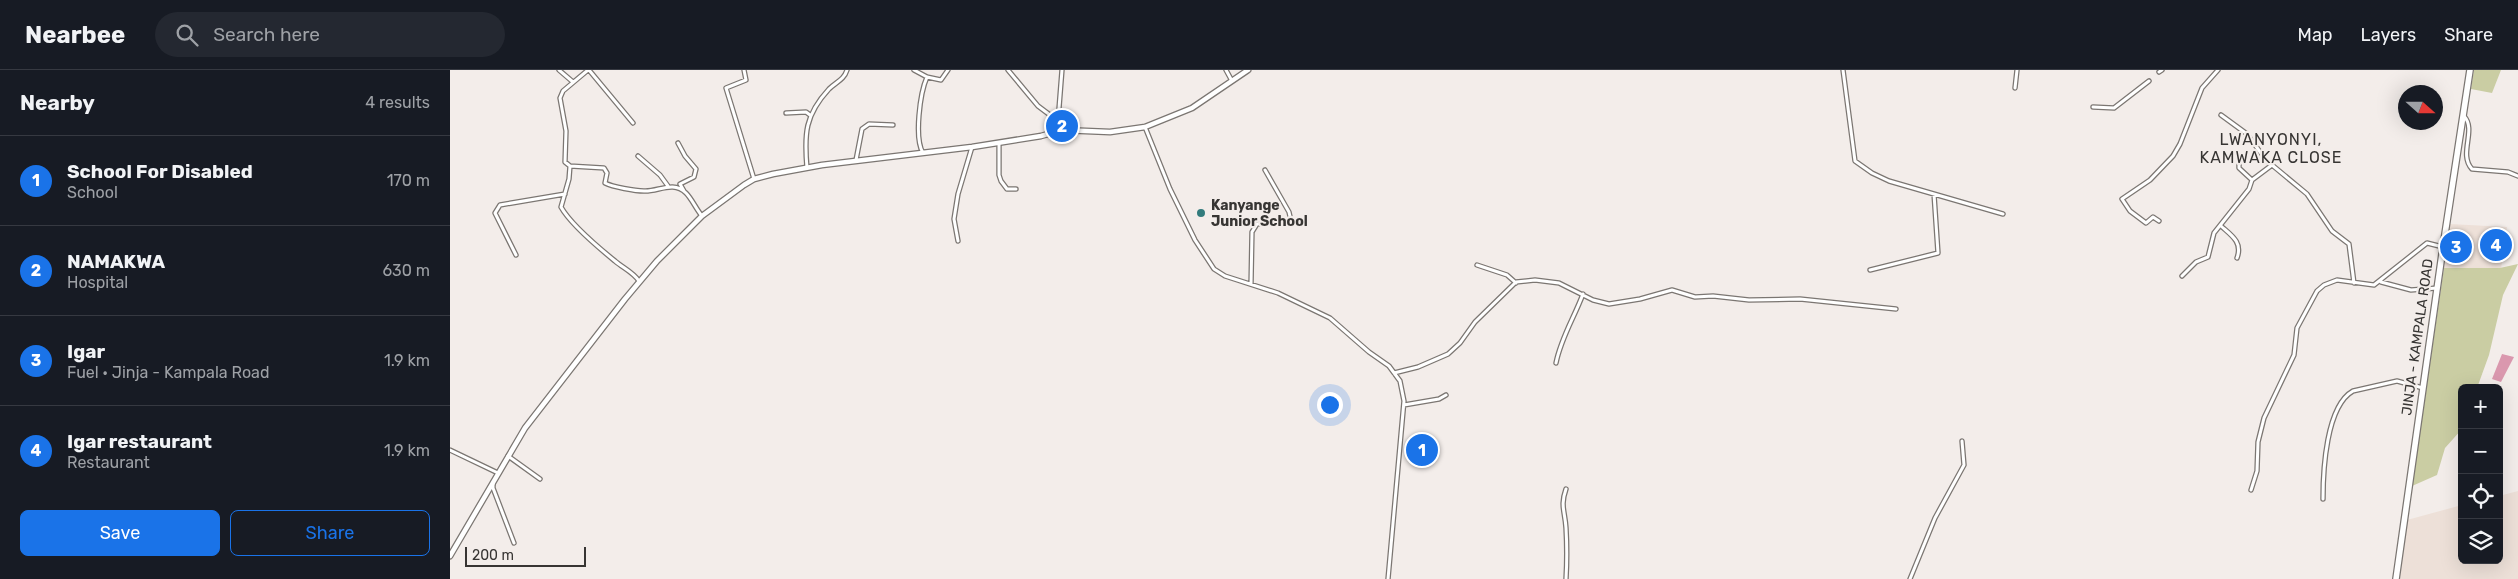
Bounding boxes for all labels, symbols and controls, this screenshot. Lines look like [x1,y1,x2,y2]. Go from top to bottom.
search box [155,12,505,57]
text: Nearbee [25,21,125,49]
icon: search [173,21,201,49]
text: Search here [213,23,320,46]
text: Map [2298,24,2333,46]
text: Layers [2361,24,2416,46]
text: Share [2444,24,2493,46]
north arrow [2398,85,2443,130]
text: Nearby [20,90,95,115]
text: 4 results [365,93,430,112]
pin: 2 [1046,107,1078,145]
district label: LWANYONYI, KAMWAKA CLOSE [2200,130,2342,167]
text: School For Disabled [67,160,253,183]
text: 1 [32,171,40,190]
text: 170 m [387,171,430,190]
text: School [67,183,118,202]
place label: Kanyange Junior School [1211,197,1308,230]
marker: Kanyange Junior School [1195,207,1207,219]
pin: 4 [2480,226,2512,264]
pin: 3 [2440,228,2472,266]
text: NAMAKWA [67,250,165,273]
street label: JINJA - KAMPALA ROAD [2398,258,2437,417]
text: 2 [31,261,41,280]
text: 630 m [382,261,430,280]
text: Hospital [67,273,128,292]
text: Igar [67,340,105,363]
text: 3 [31,351,41,370]
text: 1.9 km [384,351,430,370]
text: Fuel · Jinja - Kampala Road [67,363,269,382]
map controls [2458,384,2503,564]
button: + [2458,384,2503,429]
your location [1317,392,1343,418]
button: − [2458,429,2503,474]
text: Igar restaurant [67,430,212,453]
pin: 1 [1406,431,1438,469]
text: 4 [31,441,41,460]
text: 1.9 km [384,441,430,460]
text: Restaurant [67,453,150,472]
button: locate [2458,474,2503,519]
button: Save [20,510,220,556]
button: Share [230,510,430,556]
button: layers [2458,519,2503,564]
scale bar [465,544,586,567]
text: 200 m [472,547,514,564]

